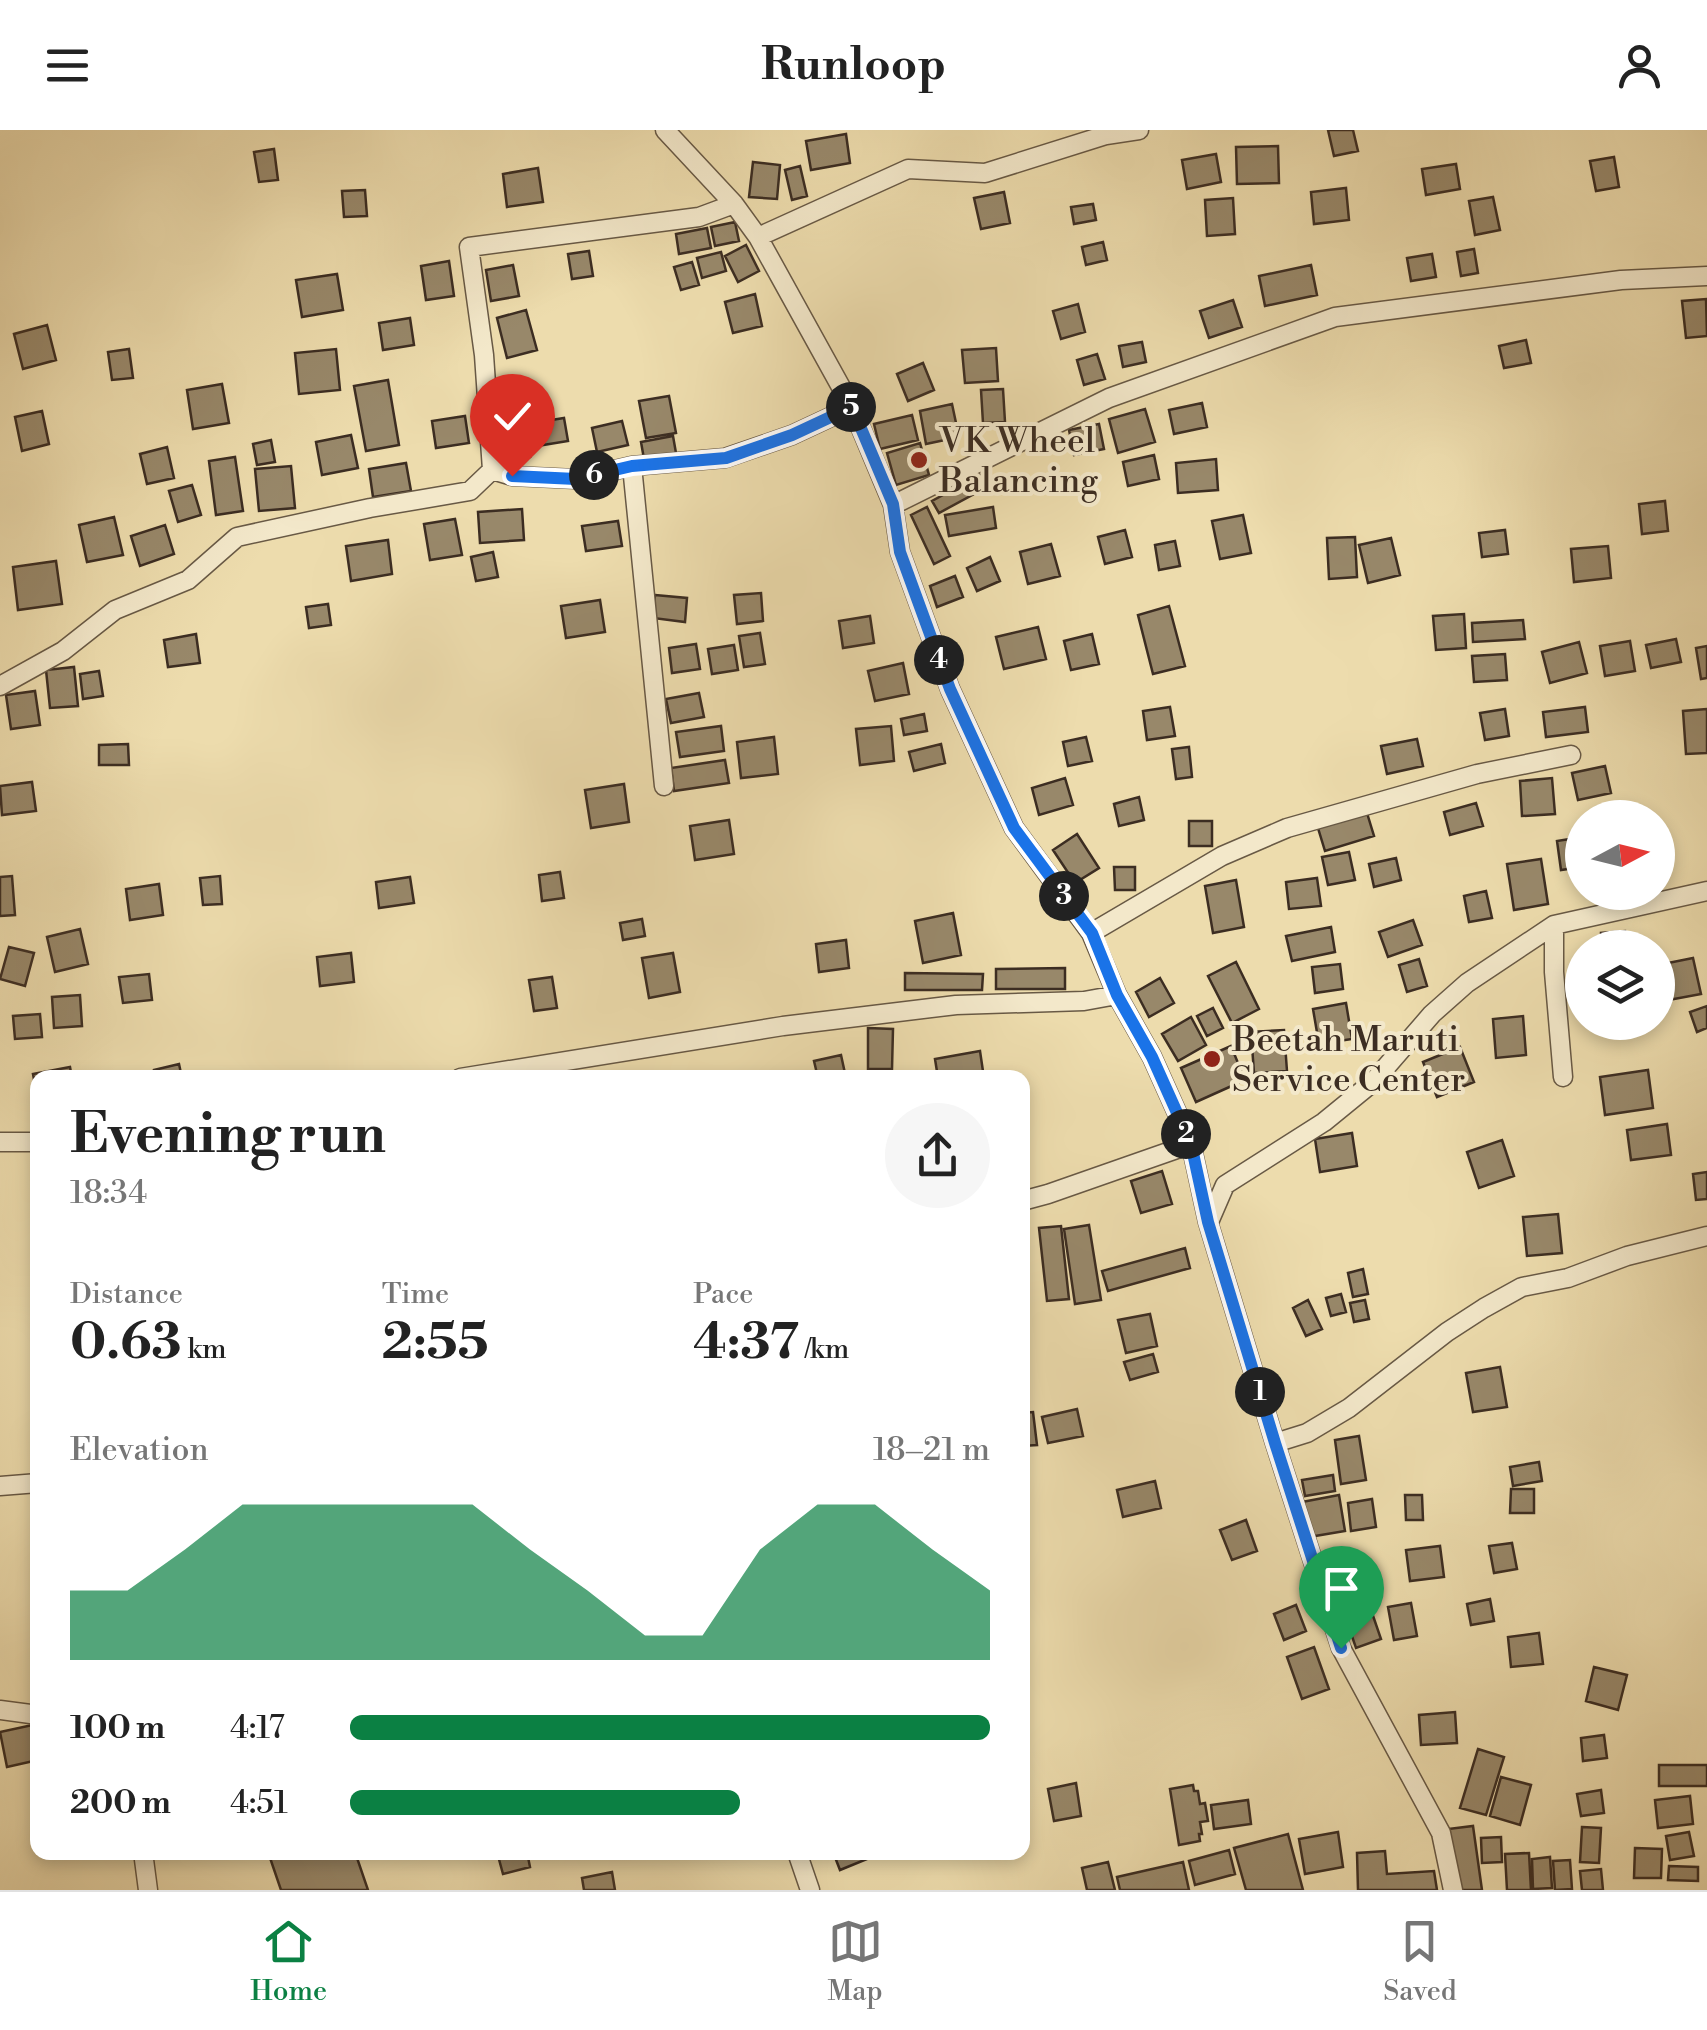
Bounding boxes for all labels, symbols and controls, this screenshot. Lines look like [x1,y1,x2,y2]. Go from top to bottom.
text: Runloop [761,37,946,94]
icon: menu [40,38,95,93]
icon: person [1612,38,1667,93]
pin [470,374,555,477]
pin: 5 [826,382,876,432]
icon: check [485,389,540,444]
text: 5 [842,389,860,424]
place label: VK Wheel Balancing [938,420,1098,503]
marker: VK Wheel Balancing [908,449,930,471]
pin: 6 [569,450,619,500]
text: 6 [585,457,603,492]
pin: 4 [914,635,964,685]
text: 4 [930,642,948,677]
north arrow [1565,800,1675,910]
map controls [1565,800,1675,1040]
pin: 3 [1039,871,1089,921]
text: 3 [1056,878,1072,913]
button: layers [1565,930,1675,1040]
place label: Beetah Maruti Service Center [1231,1019,1465,1102]
marker: Beetah Maruti Service Center [1201,1048,1223,1070]
text: Evening run [70,1101,386,1170]
button: share [885,1103,990,1208]
pin: 2 [1161,1109,1211,1159]
text: 2 [1177,1116,1195,1151]
text: 18:34 [70,1173,147,1213]
text: Distance [70,1277,183,1312]
text: Time [382,1277,449,1312]
text: Pace [693,1277,753,1312]
text: 0.63 [70,1312,182,1374]
text: 2:55 [382,1312,489,1374]
text: 4:37 [693,1312,799,1374]
text: km [182,1332,227,1367]
text: /km [799,1332,849,1367]
pin: 1 [1235,1367,1285,1417]
text: 1 [1253,1374,1267,1409]
text: Elevation [70,1430,209,1470]
text: 18–21 m [873,1430,990,1470]
pin [1299,1546,1384,1649]
icon: arrive [1314,1561,1369,1616]
text: 100 m [70,1708,165,1748]
text: 4:17 [230,1708,285,1748]
text: 200 m [70,1783,171,1823]
text: 4:51 [230,1783,288,1823]
tab: Home [250,1914,327,2009]
tab: Map [828,1914,883,2009]
tab: Saved [1383,1914,1457,2009]

